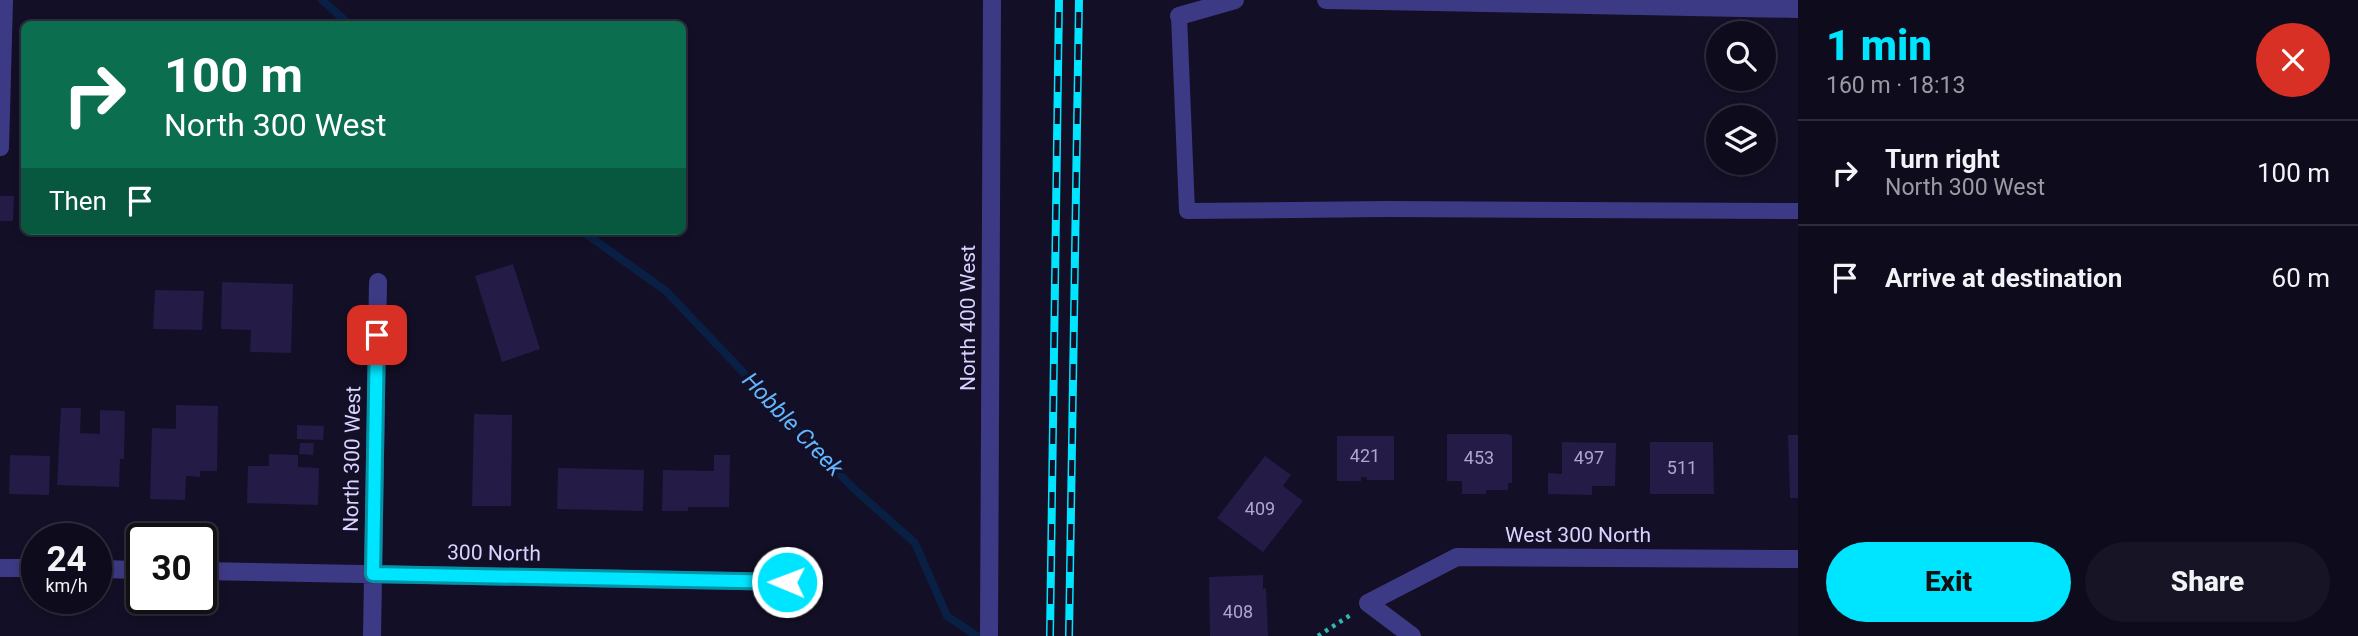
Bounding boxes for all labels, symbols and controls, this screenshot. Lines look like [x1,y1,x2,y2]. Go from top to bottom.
map controls [1706,21,1776,175]
button: search [1706,21,1776,91]
text: 1 min [1826,21,1932,70]
button: close [2256,23,2330,97]
text: 100 m [164,47,303,104]
icon: right [49,49,140,140]
text: 160 m · 18:13 [1826,72,1965,99]
button: layers [1706,105,1776,175]
text: North 300 West [164,106,386,144]
text: Turn right [1885,144,2000,174]
icon: right [1826,154,1864,192]
text: 100 m [2257,158,2330,188]
text: North 300 West [1885,174,2045,201]
icon: arrive [121,182,159,220]
text: Then [49,186,107,216]
street label: North 400 West [956,245,980,391]
icon: arrive [1826,259,1864,297]
text: Arrive at destination [1885,263,2122,293]
text: 60 m [2272,263,2330,293]
pin [347,305,407,365]
icon: arrive [358,316,396,354]
water label: Hobble Creek [737,367,849,482]
street label: North 300 West [339,386,365,532]
house number: 421 [1350,445,1380,466]
house number: 453 [1464,447,1494,468]
house number: 497 [1574,447,1604,468]
house number: 511 [1667,457,1697,478]
house number: 409 [1245,498,1275,519]
speed limit sign: 30 [126,523,217,614]
street label: West 300 North [1505,523,1651,547]
text: 24 [46,539,87,580]
street label: 300 North [447,540,541,566]
button: Exit [1826,542,2071,622]
button: Share [2085,542,2330,622]
position arrow [750,545,824,619]
text: km/h [45,575,88,596]
house number: 408 [1223,601,1253,622]

